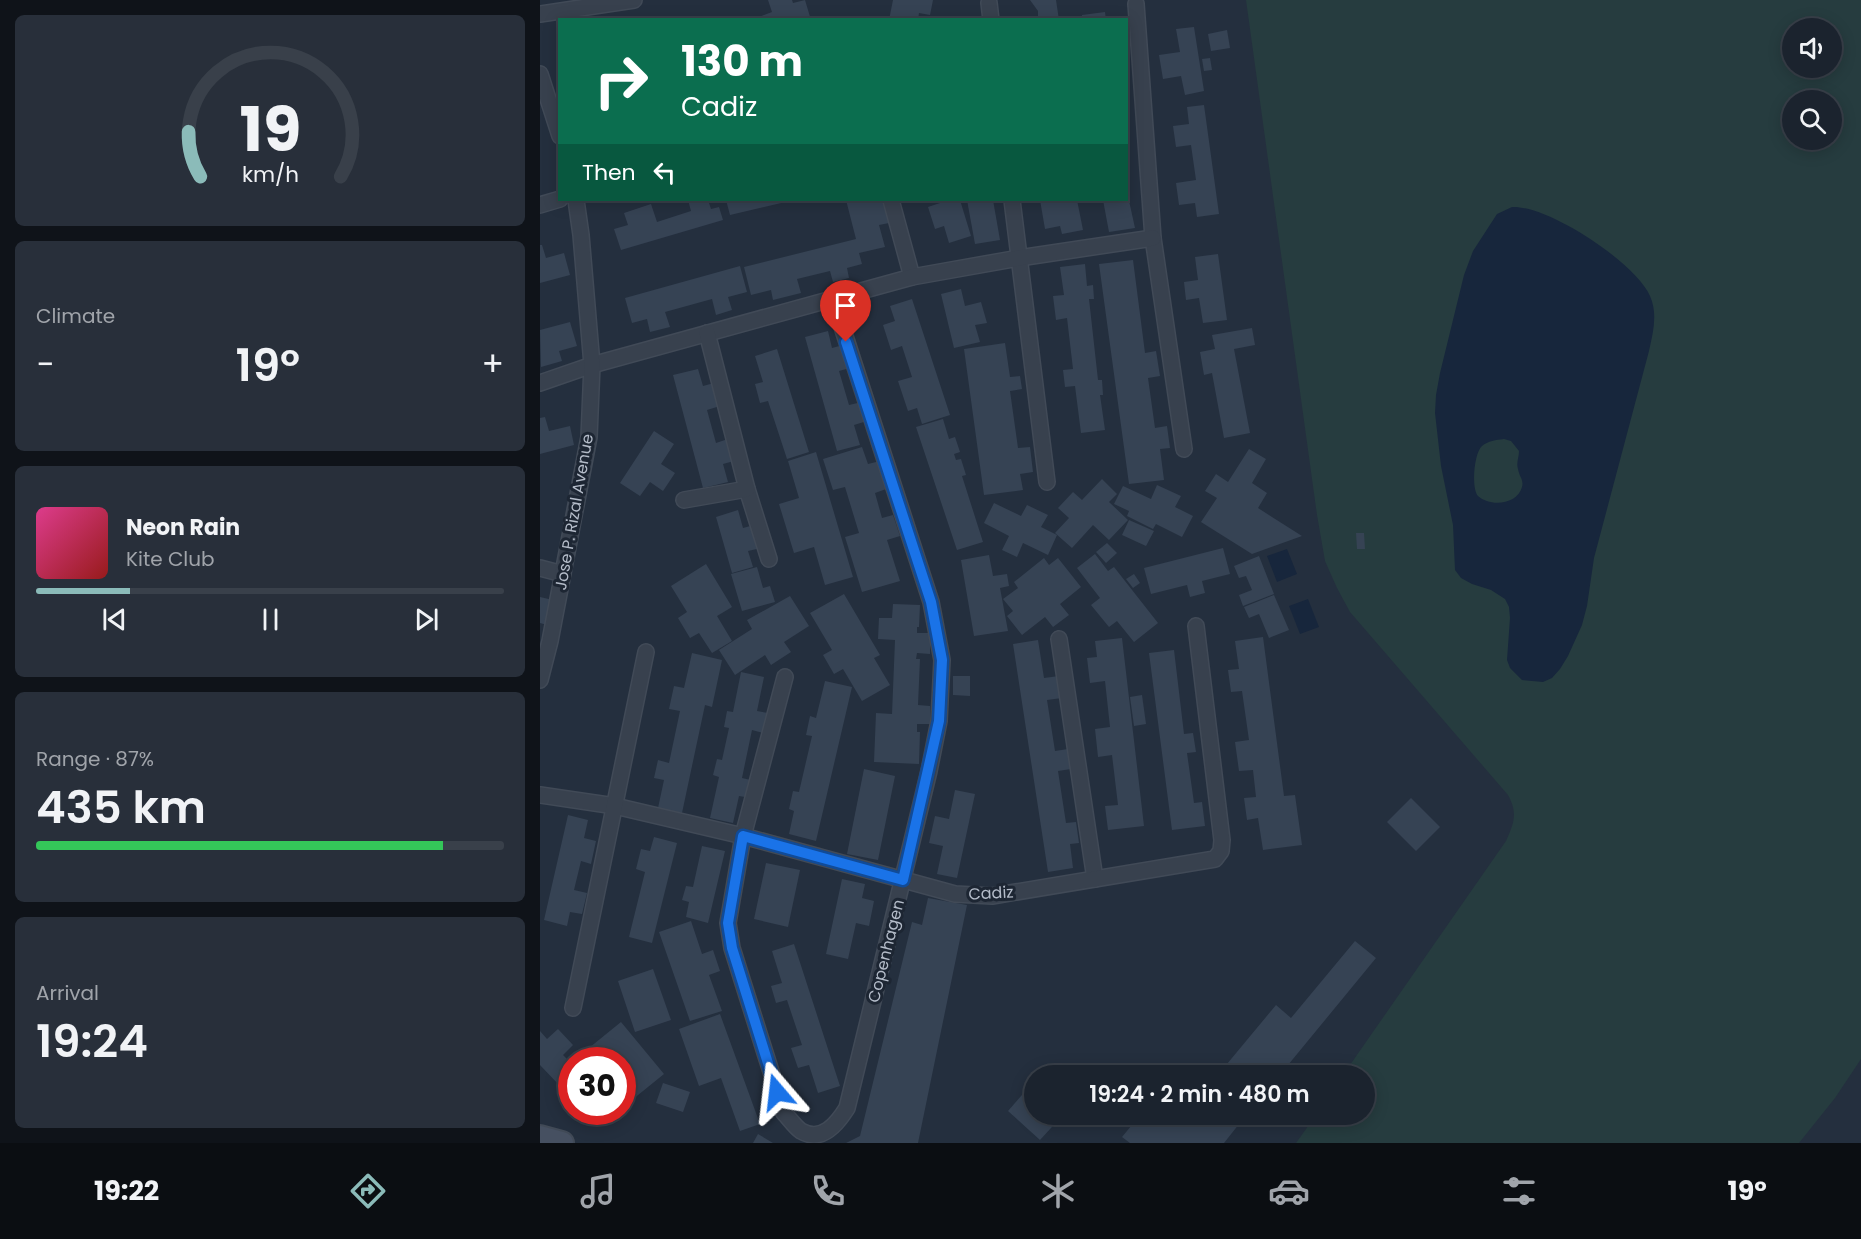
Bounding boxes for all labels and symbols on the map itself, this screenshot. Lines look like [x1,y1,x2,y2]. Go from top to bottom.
pin [820,280,871,342]
street label: Jose P. Rizal Avenue [549,432,599,592]
street label: Cadiz [968,880,1014,906]
street label: Copenhagen [862,897,910,1005]
speed limit sign: 30 [558,1047,636,1125]
position arrow [745,1060,809,1124]

